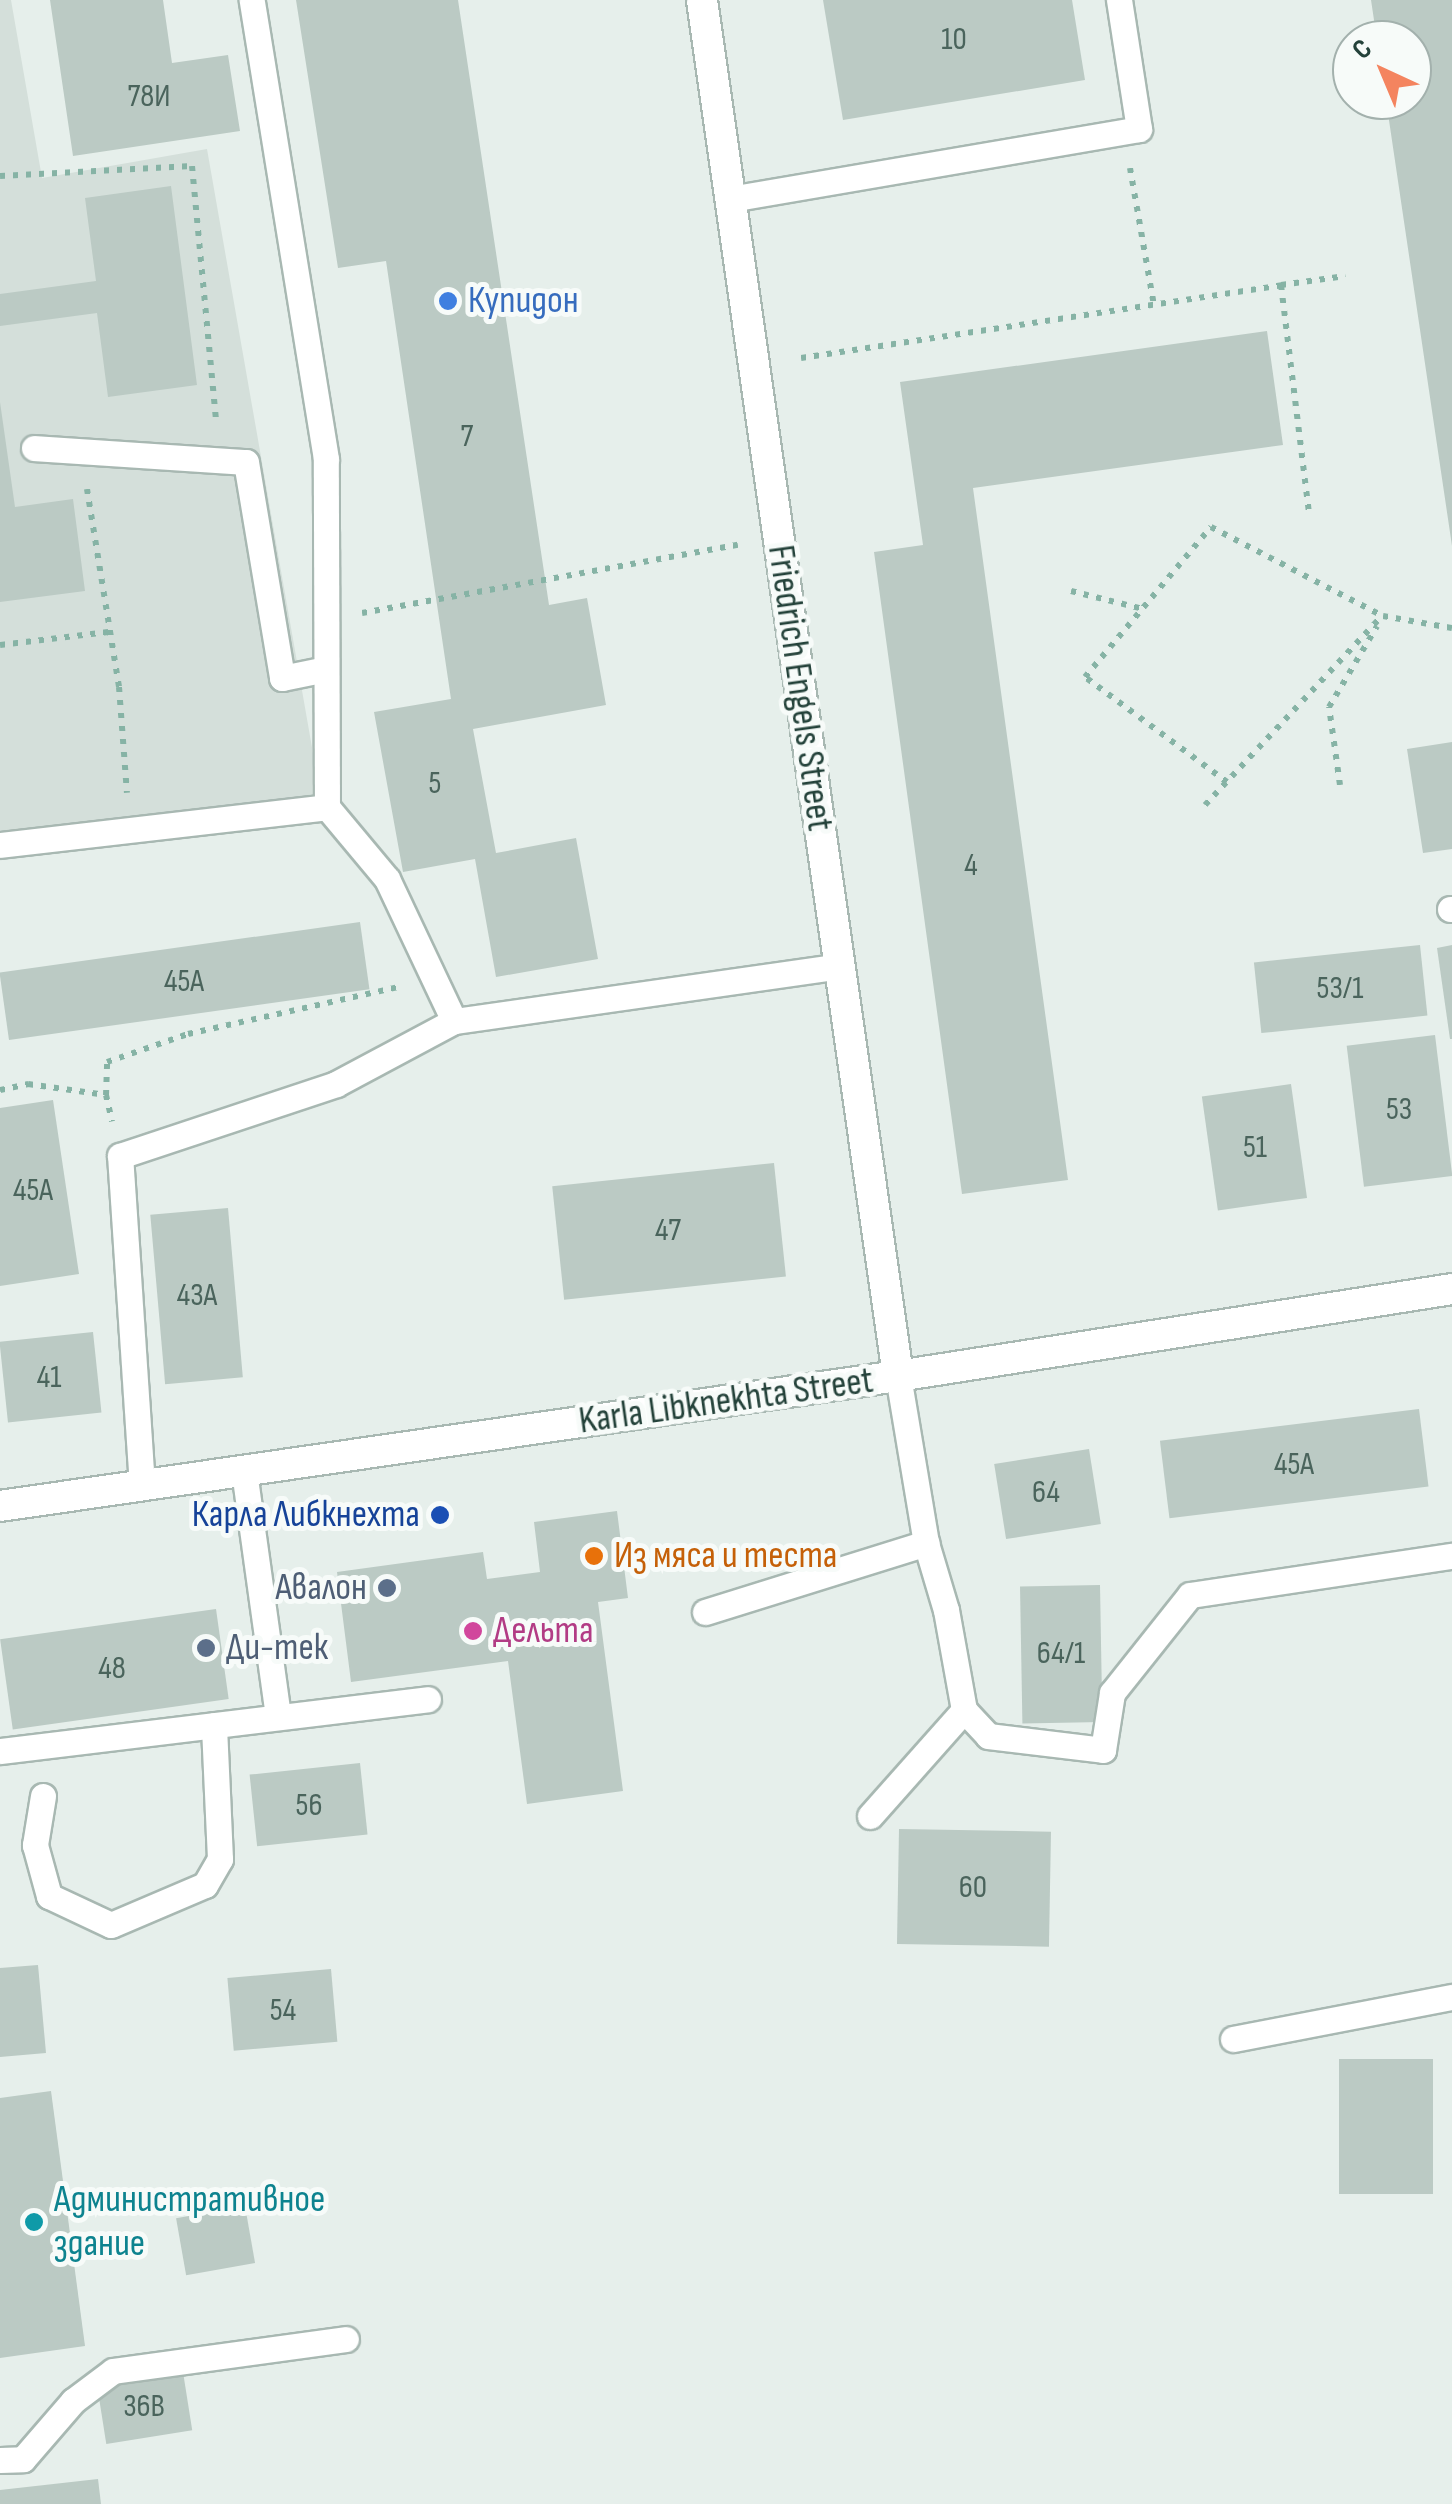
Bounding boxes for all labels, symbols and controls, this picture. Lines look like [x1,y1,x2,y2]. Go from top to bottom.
north arrow [1332,20,1432,120]
house number: 10 [941,21,967,59]
text: С [1346,33,1379,66]
house number: 78И [128,78,170,116]
place label: Купидон [468,278,579,324]
marker: Купидон [437,290,459,312]
house number: 7 [461,418,473,456]
street label: Friedrich Engels Street [757,542,843,834]
house number: 5 [429,765,441,803]
house number: 4 [964,847,978,885]
house number: 45А [164,963,204,1001]
house number: 53/1 [1317,970,1363,1008]
house number: 53 [1386,1091,1412,1129]
house number: 51 [1243,1129,1267,1167]
house number: 45А [13,1172,53,1210]
house number: 47 [655,1212,681,1250]
house number: 43А [177,1277,217,1315]
street label: Karla Libknekhta Street [576,1358,876,1444]
house number: 41 [37,1359,61,1397]
house number: 45А [1274,1446,1314,1484]
house number: 64 [1032,1474,1060,1512]
place label: Карла Либкнехта [192,1492,420,1538]
marker: Карла Либкнехта [429,1504,451,1526]
place label: Из мяса и теста [614,1533,837,1579]
marker: Из мяса и теста [583,1545,605,1567]
place label: Авалон [275,1565,367,1611]
marker: Авалон [376,1577,398,1599]
place label: Дельта [493,1608,594,1654]
marker: Дельта [462,1620,484,1642]
place label: Ди-тек [226,1625,328,1671]
house number: 64/1 [1037,1635,1085,1673]
marker: Ди-тек [195,1637,217,1659]
house number: 48 [98,1650,126,1688]
house number: 56 [296,1787,322,1825]
house number: 60 [959,1869,987,1907]
house number: 54 [270,1992,296,2030]
place label: Административное здание [54,2177,325,2266]
marker: Административное здание [23,2211,45,2233]
house number: 36В [123,2388,165,2426]

